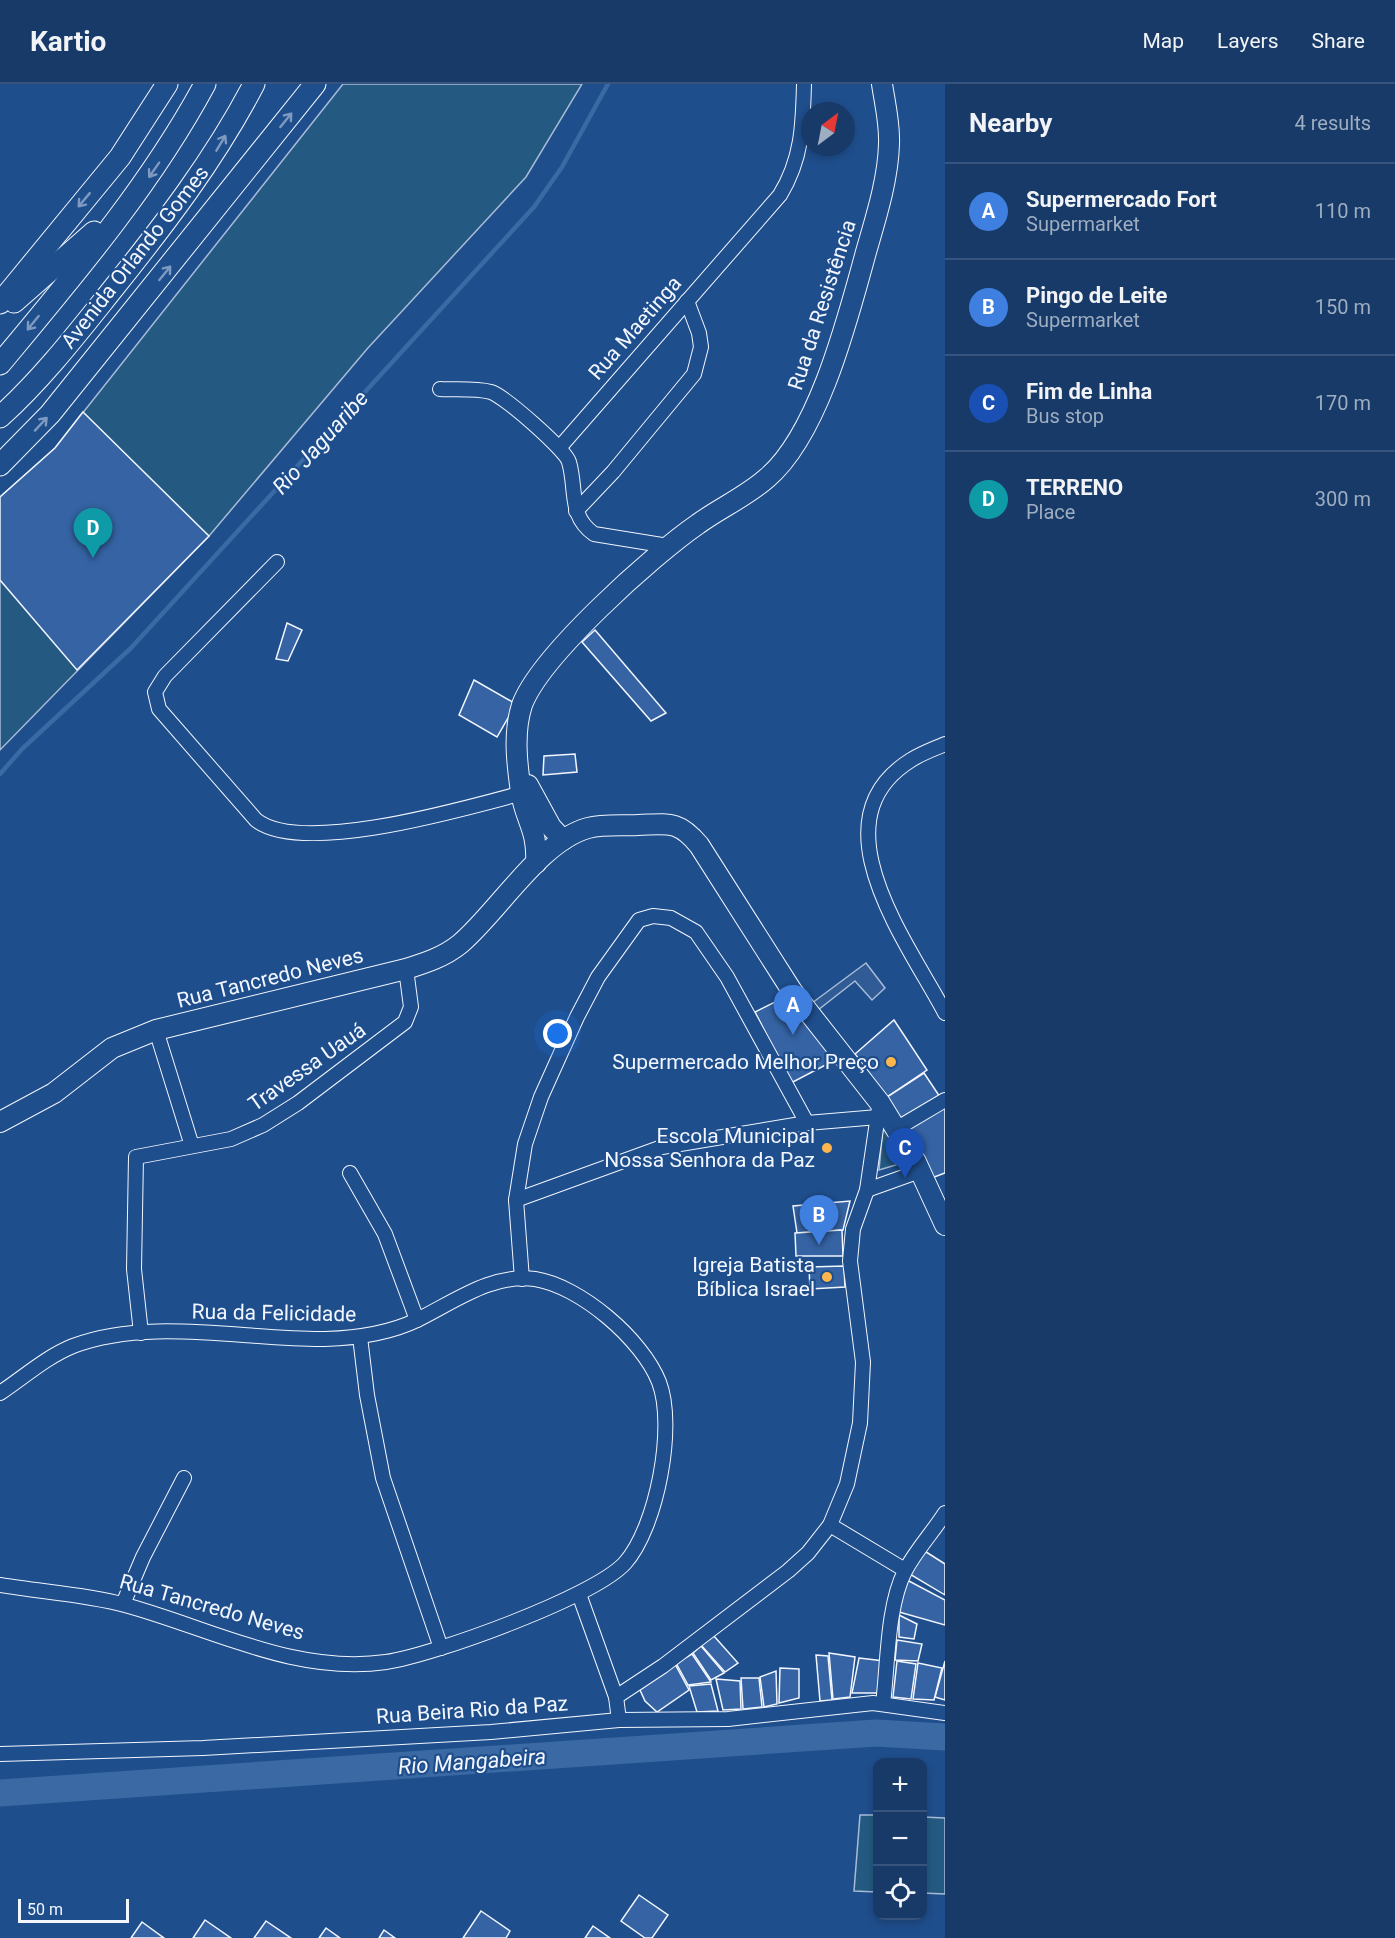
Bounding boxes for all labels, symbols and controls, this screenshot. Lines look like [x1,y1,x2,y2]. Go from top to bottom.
text: Kartio [30,25,106,58]
text: Map [1142,29,1184,53]
text: Layers [1217,29,1278,53]
text: Share [1311,29,1365,53]
north arrow [801,102,855,156]
text: Nearby [969,108,1052,138]
text: 4 results [1295,111,1371,135]
one-way arrow [280,113,293,129]
one-way arrow [215,135,227,152]
street label: Avenida Orlando Gomes [56,161,214,353]
one-way arrow [148,162,160,178]
text: Supermercado Fort [1026,187,1217,212]
one-way arrow [77,192,90,208]
text: A [982,199,995,223]
text: 110 m [1315,199,1371,223]
text: Supermarket [1026,212,1140,236]
street label: Rua da Resistência [783,217,861,393]
one-way arrow [158,265,171,281]
street label: Rua Maetinga [584,272,686,384]
text: Pingo de Leite [1026,283,1167,308]
text: B [982,295,995,319]
text: 150 m [1315,295,1371,319]
text: Supermarket [1026,308,1140,332]
one-way arrow [27,315,40,331]
text: Fim de Linha [1026,379,1152,404]
water label: Rio Jaguaribe [267,386,373,499]
text: C [982,391,995,415]
text: 170 m [1315,391,1371,415]
text: Bus stop [1026,404,1104,428]
one-way arrow [34,417,48,432]
text: TERRENO [1026,475,1123,500]
text: D [982,487,995,511]
text: 300 m [1315,487,1371,511]
text: Place [1026,500,1075,524]
pin: D [74,508,112,558]
street label: Rua Tancredo Neves [174,943,366,1013]
pin: A [774,986,812,1035]
street label: Travessa Uauá [244,1018,370,1116]
your location [543,1019,572,1048]
place label: Supermercado Melhor Preço [612,1050,879,1074]
marker: Supermercado Melhor Preço [884,1055,898,1069]
place label: Escola Municipal Nossa Senhora da Paz [604,1124,815,1172]
pin: C [886,1128,924,1178]
marker: Escola Municipal Nossa Senhora da Paz [820,1141,834,1155]
pin: B [800,1196,838,1245]
place label: Igreja Batista Bíblica Israel [692,1253,815,1301]
marker: Igreja Batista Bíblica Israel [820,1270,834,1284]
street label: Rua da Felicidade [191,1300,357,1326]
street label: Rua Tancredo Neves [117,1569,307,1645]
street label: Rua Beira Rio da Paz [375,1691,569,1729]
water label: Rio Mangabeira [397,1744,547,1779]
map controls [873,1758,927,1920]
button: + [873,1758,927,1812]
button: − [873,1812,927,1866]
button: locate [873,1866,927,1920]
scale bar [18,1896,129,1924]
text: 50 m [27,1900,63,1919]

